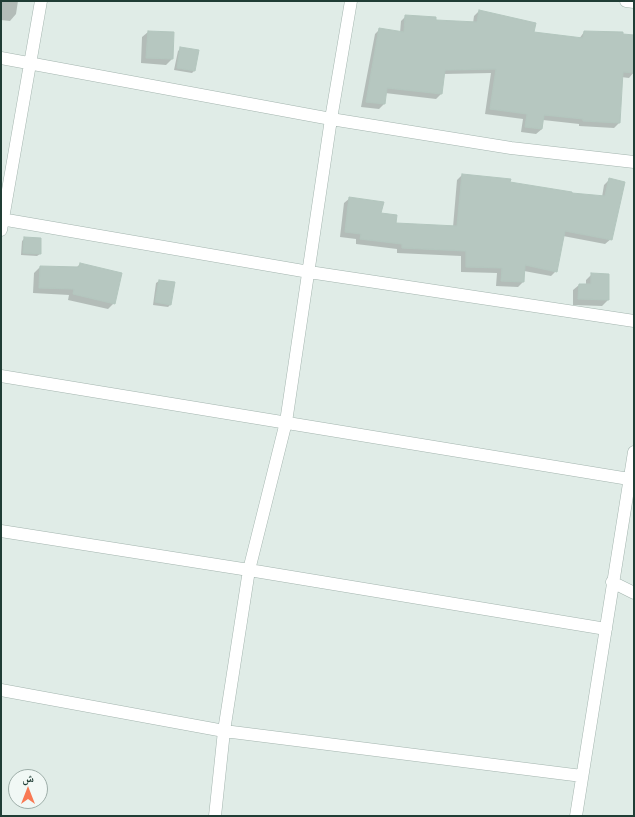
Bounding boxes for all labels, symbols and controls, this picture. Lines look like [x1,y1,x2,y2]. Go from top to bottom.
north arrow [8,769,48,809]
text: ش [22,772,34,784]

